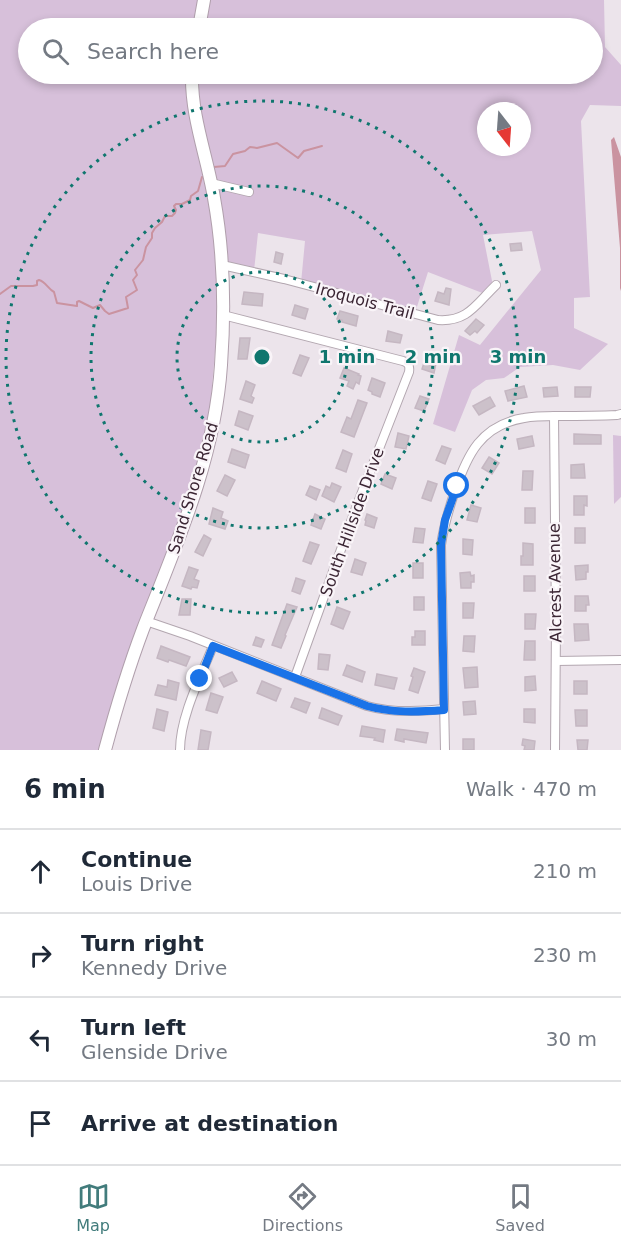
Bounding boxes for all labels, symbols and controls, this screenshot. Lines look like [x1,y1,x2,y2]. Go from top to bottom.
search box [18,18,603,84]
icon: search [39,35,72,68]
text: Search here [87,39,219,64]
north arrow [477,102,531,156]
street label: Iroquois Trail [314,279,416,323]
text: 1 min [319,346,375,367]
text: 2 min [405,346,461,367]
text: 3 min [490,346,546,367]
centre of rings [252,347,272,367]
street label: Sand Shore Road [164,420,222,556]
street label: South Hillside Drive [316,445,388,599]
route start [443,472,469,498]
street label: Alcrest Avenue [544,523,566,643]
route end [186,665,212,691]
text: 6 min [24,774,106,804]
text: Walk · 470 m [466,777,597,801]
text: Continue [81,847,192,872]
icon: ahead [24,855,57,888]
text: 210 m [533,859,597,883]
text: Louis Drive [81,872,192,896]
text: Turn right [81,931,204,956]
icon: right [24,939,57,972]
text: 230 m [533,943,597,967]
text: Kennedy Drive [81,956,227,980]
text: Turn left [81,1015,186,1040]
icon: left [24,1023,57,1056]
text: 30 m [546,1027,597,1051]
text: Glenside Drive [81,1040,228,1064]
icon: arrive [24,1107,57,1140]
text: Arrive at destination [81,1111,338,1136]
tab: Map [76,1180,110,1235]
tab: Directions [262,1180,343,1235]
tab: Saved [495,1180,545,1235]

